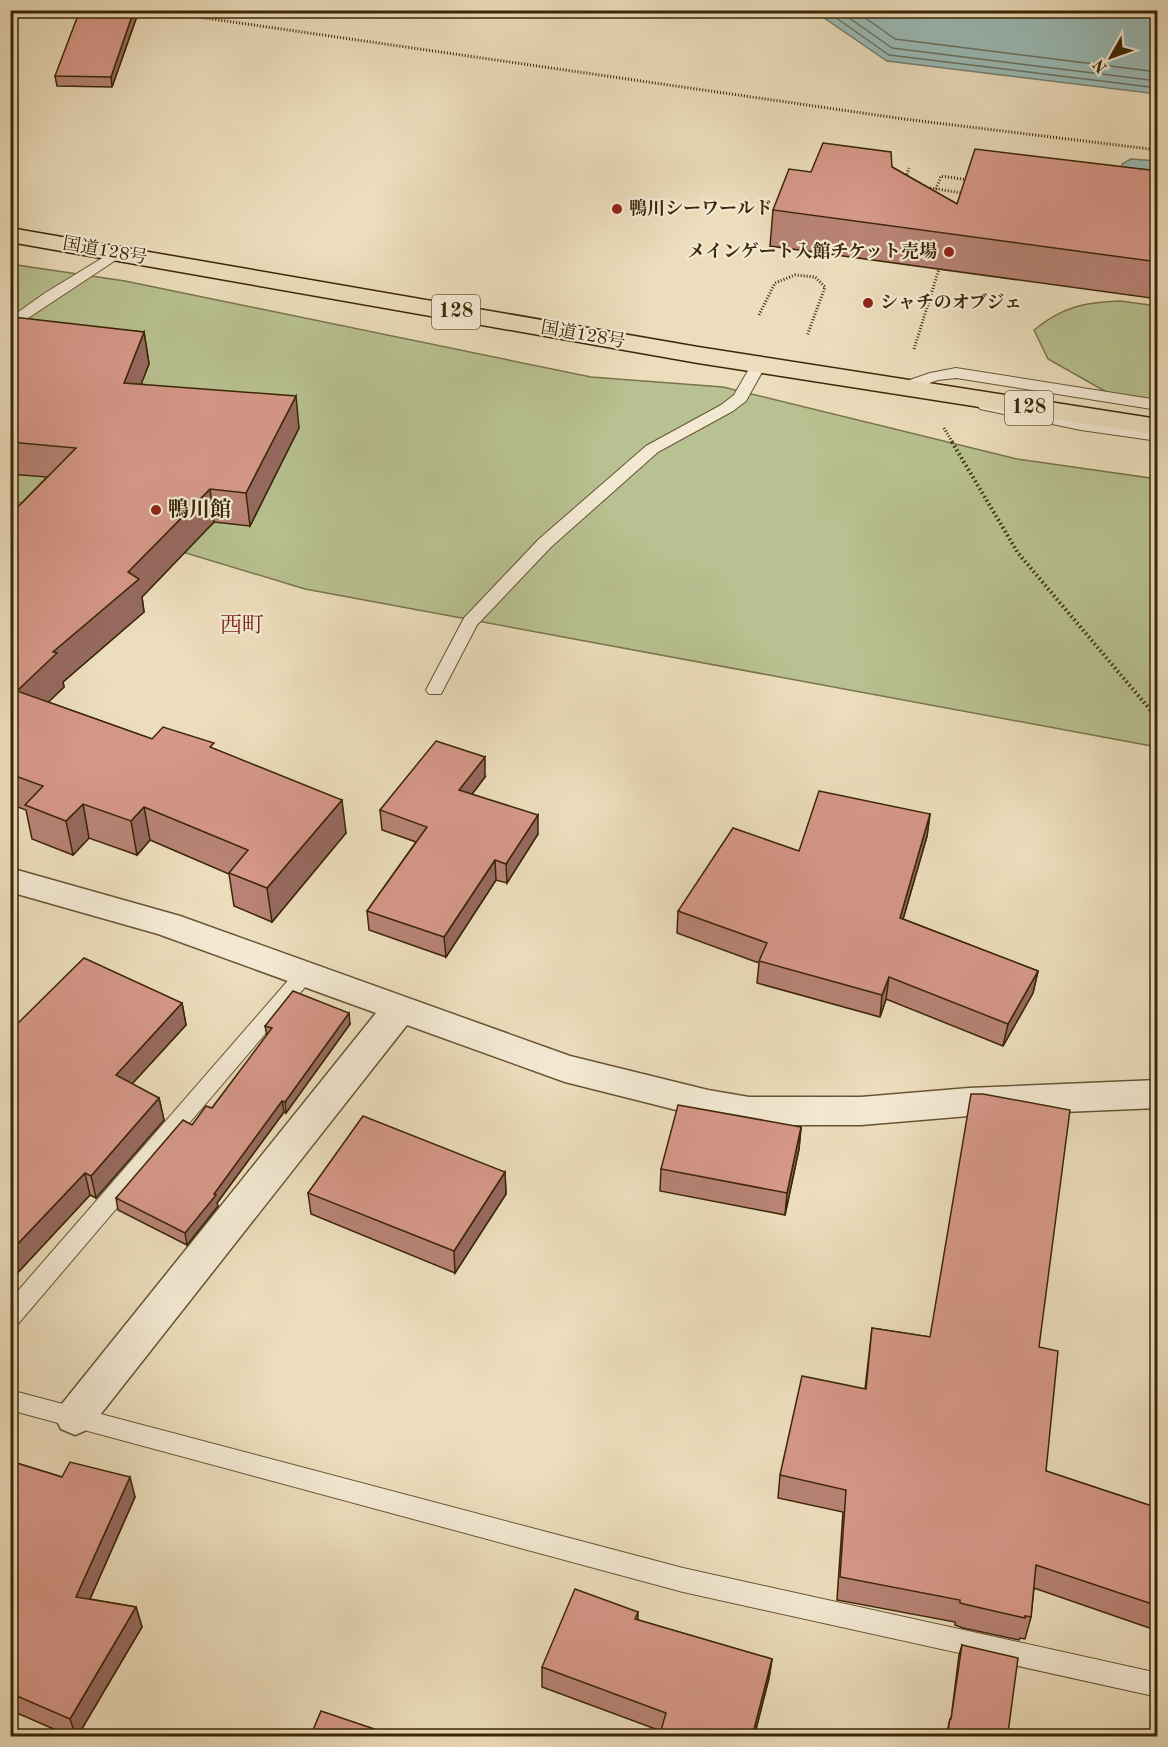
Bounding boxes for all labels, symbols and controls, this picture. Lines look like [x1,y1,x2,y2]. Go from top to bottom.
north arrow [1081,27,1141,87]
text: N [1090,55,1111,75]
place label: 鴨川シーワールド [629,198,773,218]
marker: 鴨川シーワールド [610,202,624,216]
street label: 国道128号 [61,233,149,267]
place label: メインゲート入館チケット売場 [687,241,937,261]
marker: メインゲート入館チケット売場 [942,245,956,259]
place label: シャチのオブジェ [880,292,1022,312]
road number: 128 [432,295,480,329]
marker: シャチのオブジェ [861,296,875,310]
street label: 国道128号 [539,317,627,351]
road number: 128 [1005,391,1053,425]
place label: 鴨川館 [168,498,231,521]
marker: 鴨川館 [149,503,163,517]
district label: 西町 [220,613,264,637]

